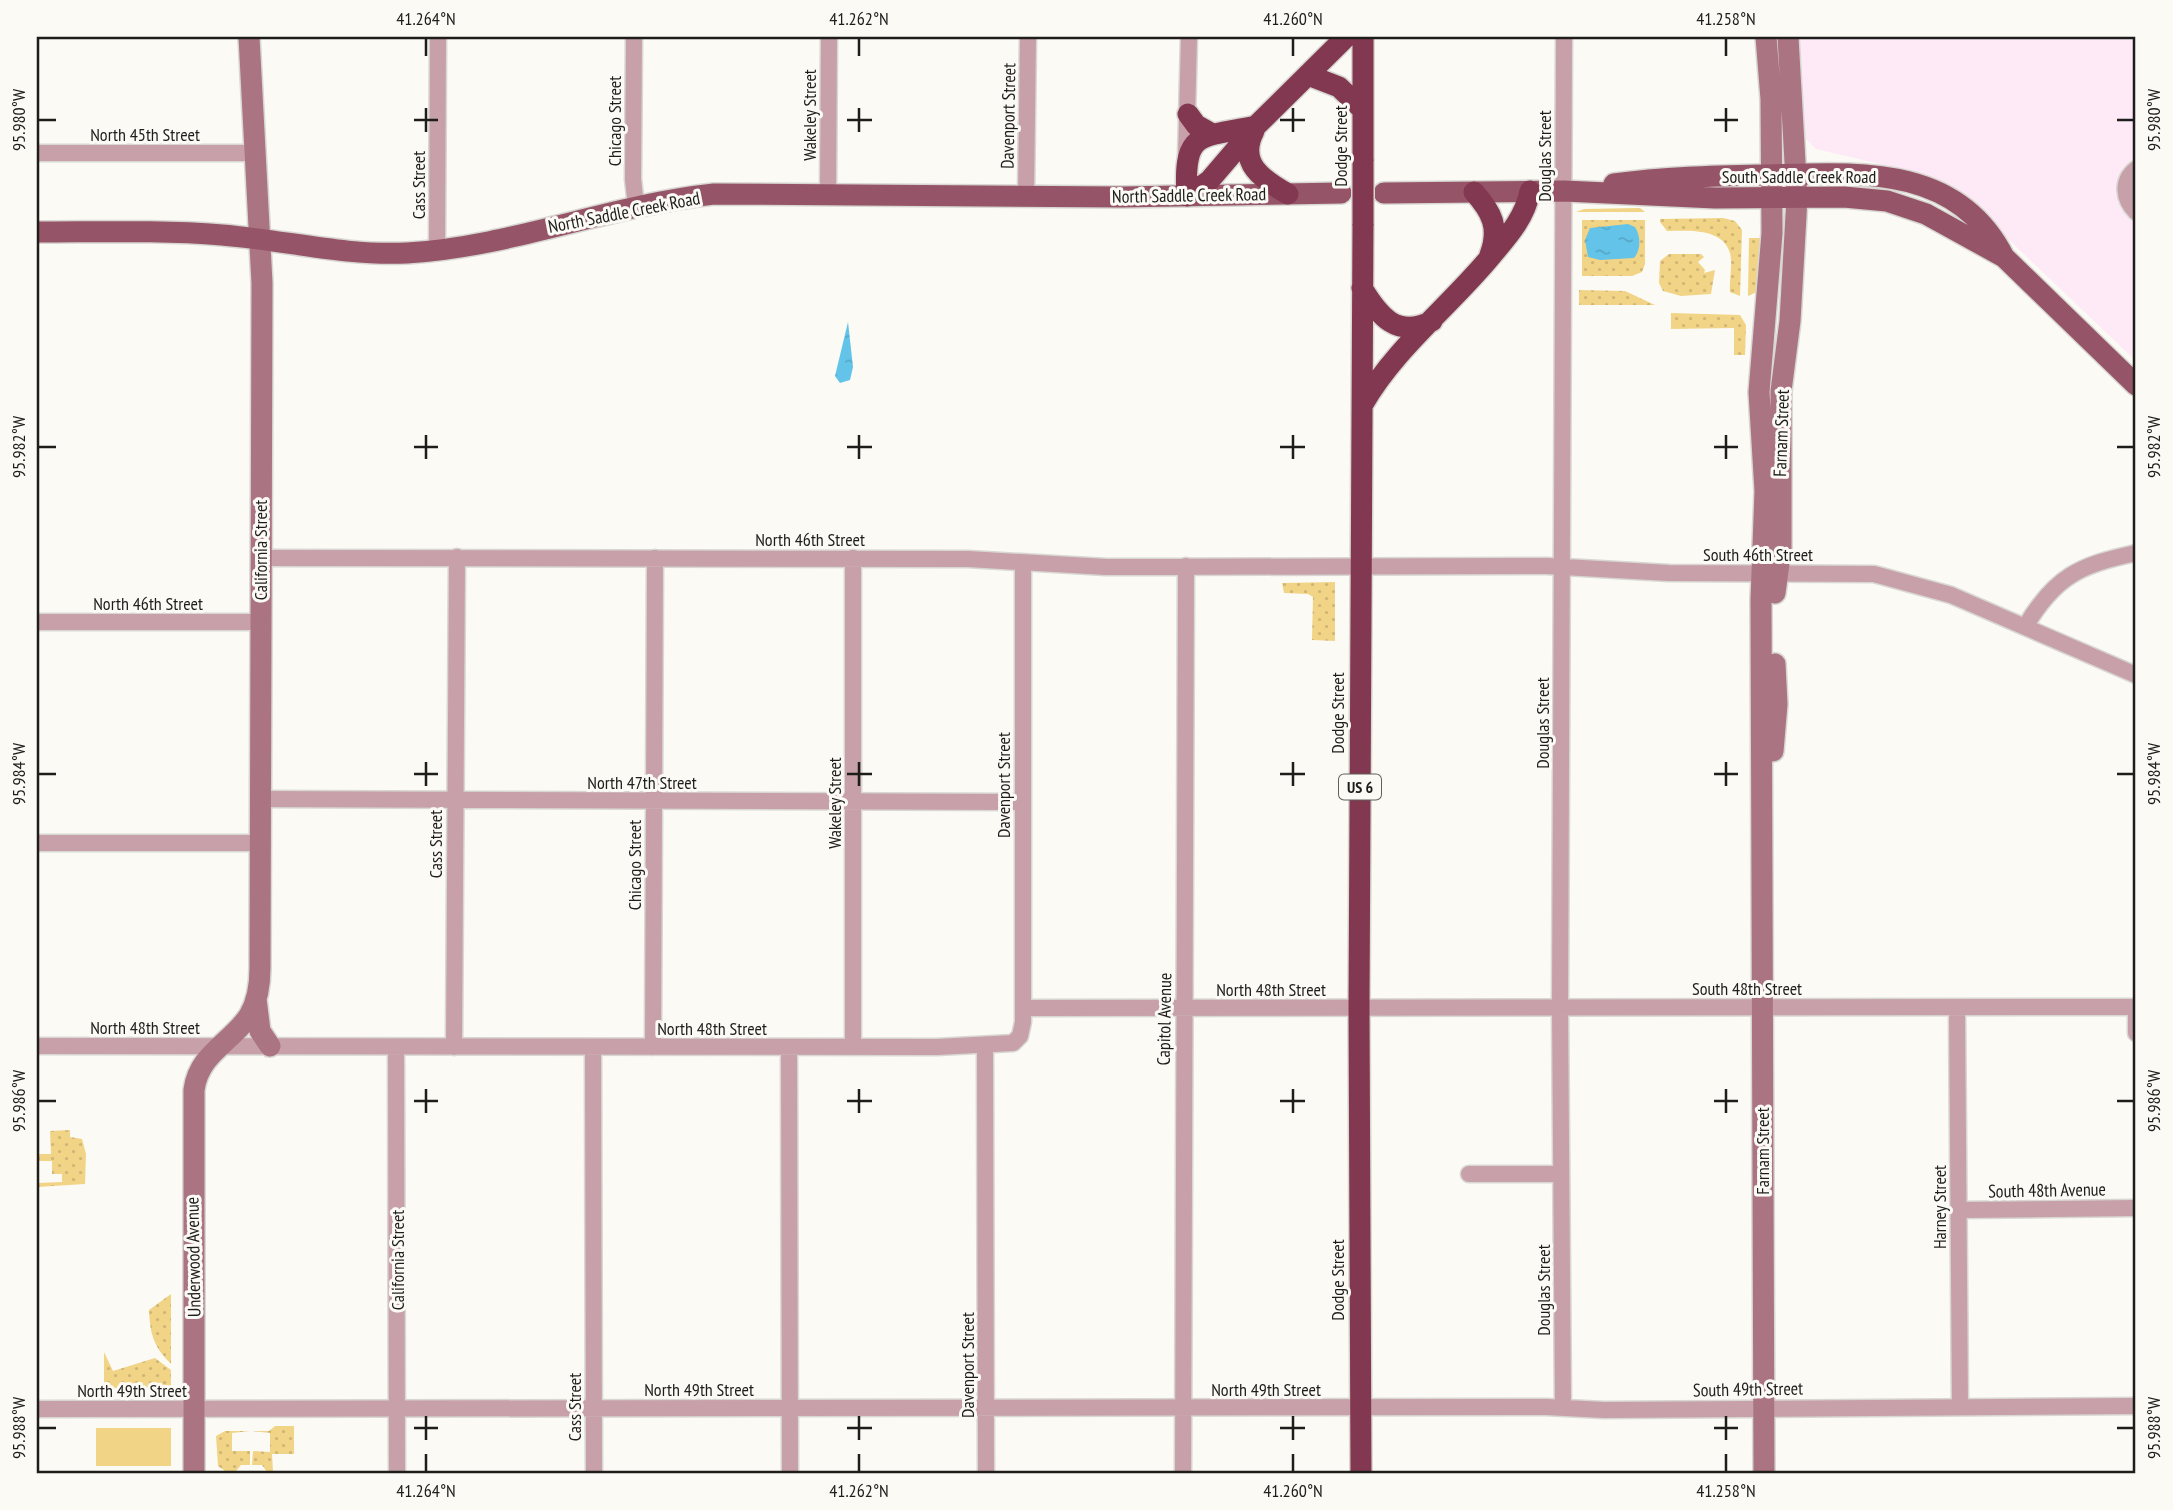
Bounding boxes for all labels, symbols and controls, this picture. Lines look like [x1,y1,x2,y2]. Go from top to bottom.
text: 41.264°N [396,7,456,30]
text: 41.262°N [829,7,889,30]
text: 41.260°N [1263,7,1323,30]
text: 41.258°N [1696,7,1756,30]
street label: Davenport Street [996,63,1020,169]
street label: Wakeley Street [798,69,821,161]
street label: Chicago Street [603,76,626,166]
text: 95.980°W [7,89,30,151]
text: 95.980°W [2142,89,2165,151]
street label: Dodge Street [1329,105,1352,187]
street label: Douglas Street [1533,110,1556,202]
street label: North 45th Street [90,123,200,146]
street label: Cass Street [407,151,430,219]
street label: South Saddle Creek Road [1722,165,1876,188]
street label: North Saddle Creek Road [1112,182,1266,208]
street label: North Saddle Creek Road [546,186,702,238]
street label: Farnam Street [1768,389,1794,477]
text: 95.982°W [7,416,30,478]
text: 95.982°W [2142,416,2165,478]
street label: California Street [249,500,272,600]
street label: North 46th Street [755,528,865,551]
street label: South 46th Street [1703,543,1813,566]
street label: North 46th Street [93,592,203,615]
street label: Dodge Street [1326,672,1349,754]
street label: Douglas Street [1531,677,1554,769]
street label: Davenport Street [992,732,1015,838]
text: 95.984°W [7,743,30,805]
text: 95.984°W [2142,743,2165,805]
street label: Wakeley Street [823,757,846,849]
street label: North 47th Street [587,771,697,794]
road number: US 6 [1339,774,1381,800]
street label: Cass Street [424,810,447,878]
street label: Chicago Street [623,820,646,910]
street label: Capitol Avenue [1152,973,1176,1065]
street label: South 48th Street [1692,977,1802,1000]
street label: North 48th Street [1216,978,1326,1001]
street label: North 48th Street [90,1016,200,1039]
street label: North 48th Street [657,1017,767,1040]
text: 95.986°W [7,1070,30,1132]
text: 95.986°W [2142,1070,2165,1132]
street label: Farnam Street [1751,1107,1774,1195]
street label: Harney Street [1928,1165,1951,1249]
street label: South 48th Avenue [1988,1177,2106,1203]
street label: Underwood Avenue [180,1197,206,1317]
street label: California Street [386,1210,409,1310]
street label: Dodge Street [1326,1239,1349,1321]
street label: Douglas Street [1532,1244,1555,1336]
street label: Davenport Street [956,1312,979,1418]
street label: Cass Street [563,1373,586,1441]
street label: South 49th Street [1693,1377,1803,1401]
street label: North 49th Street [644,1378,754,1401]
street label: North 49th Street [1211,1378,1321,1401]
street label: North 49th Street [77,1379,187,1402]
text: 95.988°W [7,1397,30,1459]
text: 95.988°W [2142,1397,2165,1459]
text: 41.264°N [396,1479,456,1502]
text: 41.262°N [829,1479,889,1502]
text: 41.260°N [1263,1479,1323,1502]
text: 41.258°N [1696,1479,1756,1502]

